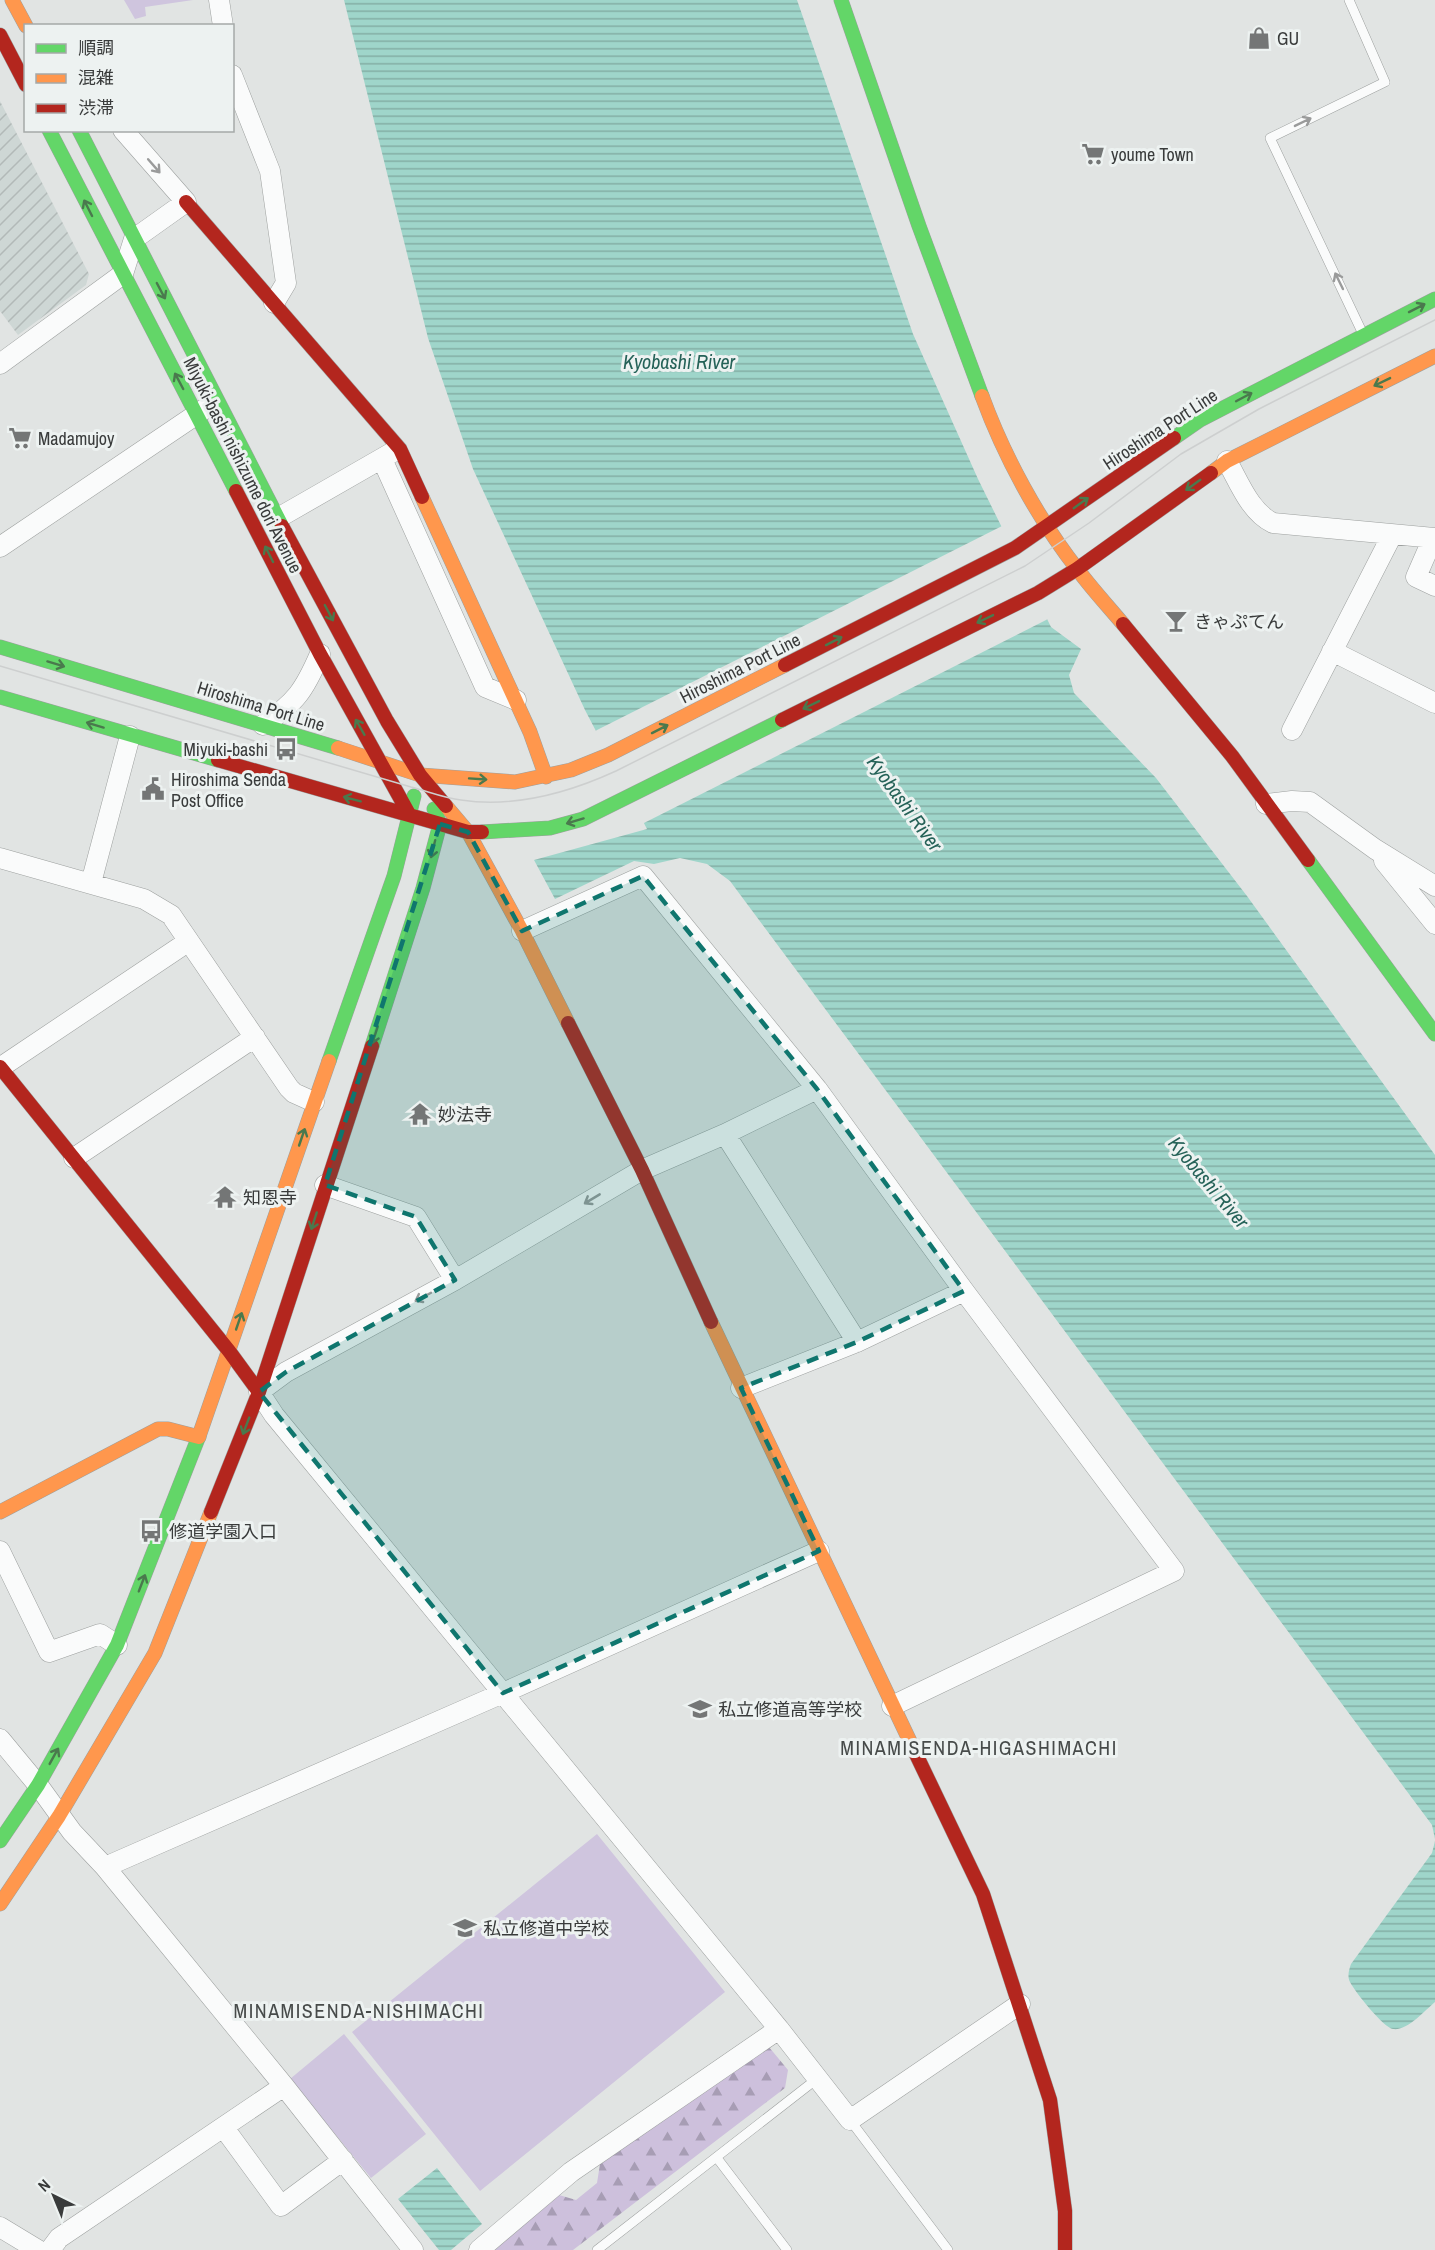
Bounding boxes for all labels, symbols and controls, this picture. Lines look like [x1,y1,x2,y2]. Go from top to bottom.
legend [24,24,234,132]
shop icon: GU [1246,25,1272,51]
place label: GU [1277,26,1299,51]
text: 順調 [78,35,114,60]
text: 混雑 [78,65,114,90]
text: 渋滞 [78,95,114,120]
one-way arrow [1293,116,1311,127]
supermarket icon: youme Town [1080,141,1106,167]
place label: youme Town [1111,142,1194,167]
one-way arrow [147,158,161,173]
one-way arrow [82,200,94,218]
one-way arrow [1332,272,1344,290]
one-way arrow [156,282,167,300]
one-way arrow [1408,301,1426,313]
water label: Kyobashi River [623,348,736,375]
street label: Miyuki-bashi nishizume dori Avenue [178,353,308,577]
one-way arrow [173,373,185,390]
one-way arrow [1374,377,1392,388]
street label: Hiroshima Port Line [1098,383,1222,475]
one-way arrow [1235,391,1252,403]
supermarket icon: Madamujoy [7,425,33,451]
place label: Madamujoy [38,426,115,451]
one-way arrow [1186,479,1202,492]
one-way arrow [1073,497,1089,510]
one-way arrow [263,546,275,563]
one-way arrow [323,604,335,621]
bar icon: きゃぷてん [1163,608,1189,634]
place label: きゃぷてん [1194,609,1284,634]
one-way arrow [977,613,995,625]
street label: Hiroshima Port Line [675,627,805,709]
one-way arrow [824,634,842,646]
one-way arrow [46,659,65,670]
street label: Hiroshima Port Line [194,675,328,737]
one-way arrow [802,700,820,712]
one-way arrow [353,718,365,735]
one-way arrow [86,719,105,730]
one-way arrow [650,723,668,734]
bus stop icon: Miyuki-bashi [273,736,299,762]
place label: Miyuki-bashi [184,737,268,762]
water label: Kyobashi River [861,750,949,857]
place label: Hiroshima Senda Post Office [171,767,286,813]
one-way arrow [467,774,487,785]
public building icon: Hiroshima Senda Post Office [140,776,166,802]
one-way arrow [343,793,362,804]
one-way arrow [566,816,585,827]
one-way arrow [427,840,439,859]
one-way arrow [368,1025,379,1044]
temple icon: 妙法寺 [407,1101,433,1127]
place label: 妙法寺 [438,1102,492,1127]
one-way arrow [297,1128,308,1147]
water label: Kyobashi River [1163,1130,1256,1234]
temple icon: 知恩寺 [212,1184,238,1210]
place label: 知恩寺 [243,1185,297,1210]
one-way arrow [584,1194,601,1206]
one-way arrow [308,1211,319,1230]
one-way arrow [415,1292,433,1303]
one-way arrow [234,1312,245,1331]
one-way arrow [240,1416,251,1434]
bus stop icon: 修道学園入口 [138,1518,164,1544]
place label: 修道学園入口 [169,1519,277,1544]
one-way arrow [138,1574,149,1593]
school or university icon: 私立修道高等学校 [687,1696,713,1722]
place label: 私立修道高等学校 [718,1697,862,1722]
district label: MINAMISENDA-HIGASHIMACHI [840,1734,1118,1761]
one-way arrow [49,1748,60,1766]
school or university icon: 私立修道中学校 [452,1915,478,1941]
place label: 私立修道中学校 [483,1916,609,1941]
district label: MINAMISENDA-NISHIMACHI [234,1997,484,2024]
north arrow [24,2166,84,2226]
text: N [33,2174,55,2196]

